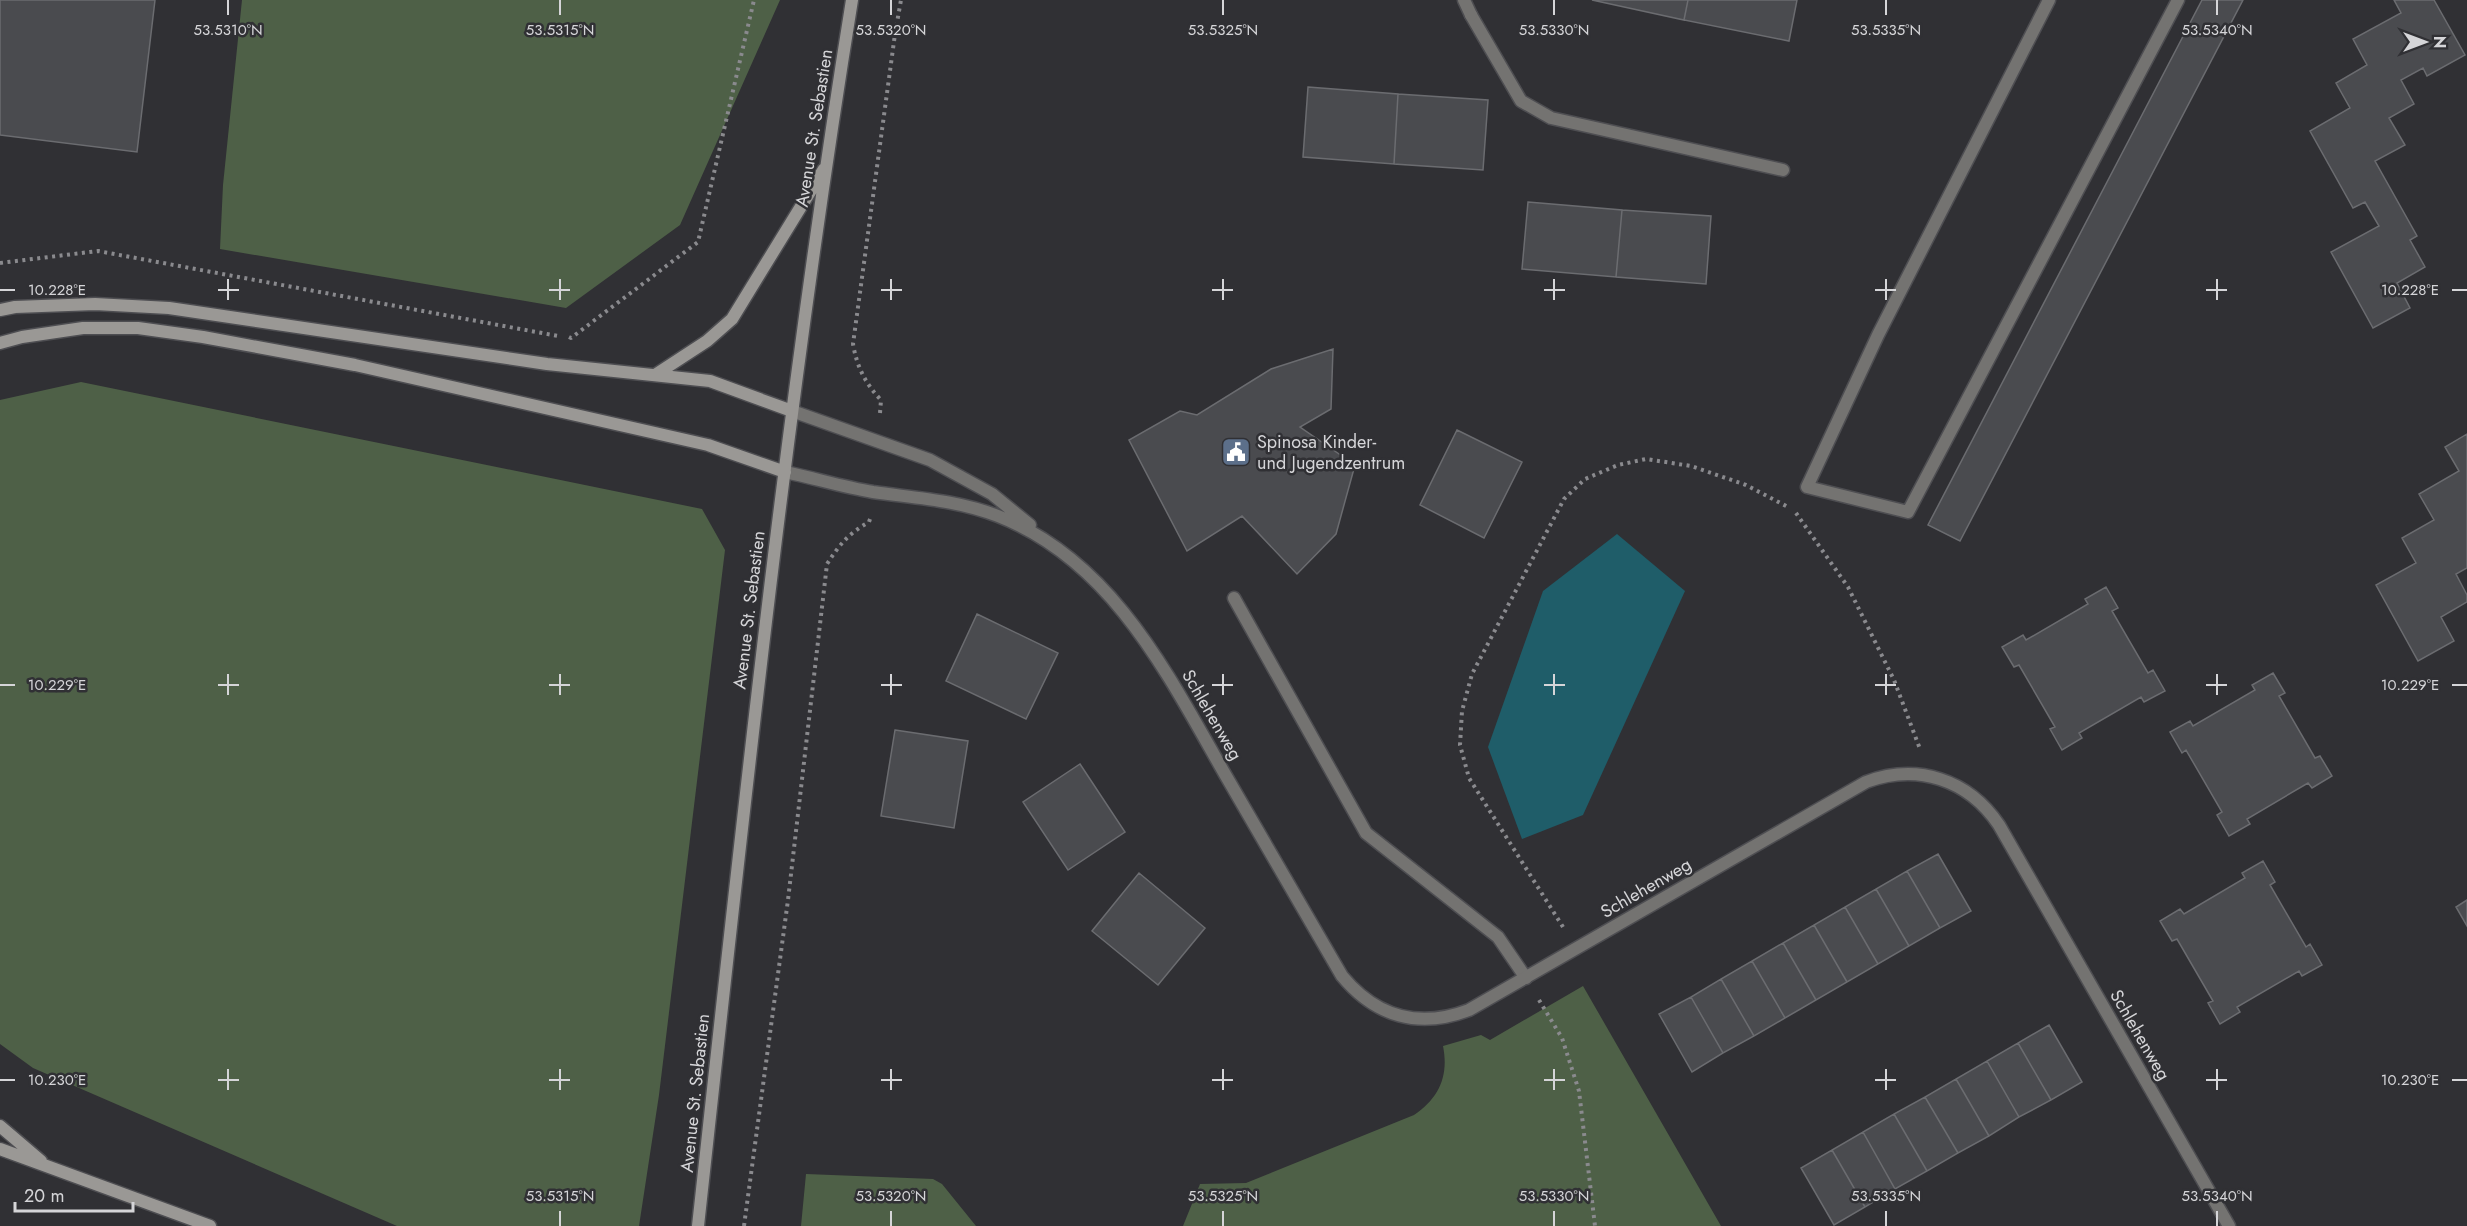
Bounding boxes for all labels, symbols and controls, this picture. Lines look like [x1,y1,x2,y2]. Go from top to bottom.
north arrow [2395,12,2455,72]
text: 53.5310°N [193,19,263,41]
text: 53.5315°N [526,19,594,41]
text: 53.5320°N [856,19,926,41]
text: 53.5325°N [1188,19,1258,41]
text: 53.5330°N [1519,19,1589,41]
text: 53.5335°N [1851,19,1921,41]
text: 53.5340°N [2181,19,2253,41]
text: N [2428,36,2451,48]
street label: Avenue St. Sebastien [789,47,839,209]
text: 10.228°E [28,279,86,301]
text: 10.228°E [2381,279,2439,301]
place label: Spinosa Kinder- und Jugendzentrum [1257,429,1405,476]
public building icon: Spinosa Kinder- und Jugendzentrum [1220,436,1252,468]
street label: Avenue St. Sebastien [726,529,772,691]
street label: Schlehenweg [1176,665,1248,765]
text: 10.229°E [28,674,86,696]
text: 10.229°E [2381,674,2439,696]
street label: Schlehenweg [1596,852,1696,924]
street label: Schlehenweg [2104,985,2176,1085]
street label: Avenue St. Sebastien [674,1012,716,1174]
text: 10.230°E [28,1069,86,1091]
text: 10.230°E [2381,1069,2439,1091]
scale bar [15,1175,134,1213]
text: 20 m [24,1183,64,1209]
text: 53.5315°N [526,1185,594,1207]
text: 53.5320°N [856,1185,926,1207]
text: 53.5325°N [1188,1185,1258,1207]
text: 53.5330°N [1519,1185,1589,1207]
text: 53.5335°N [1851,1185,1921,1207]
text: 53.5340°N [2181,1185,2253,1207]

